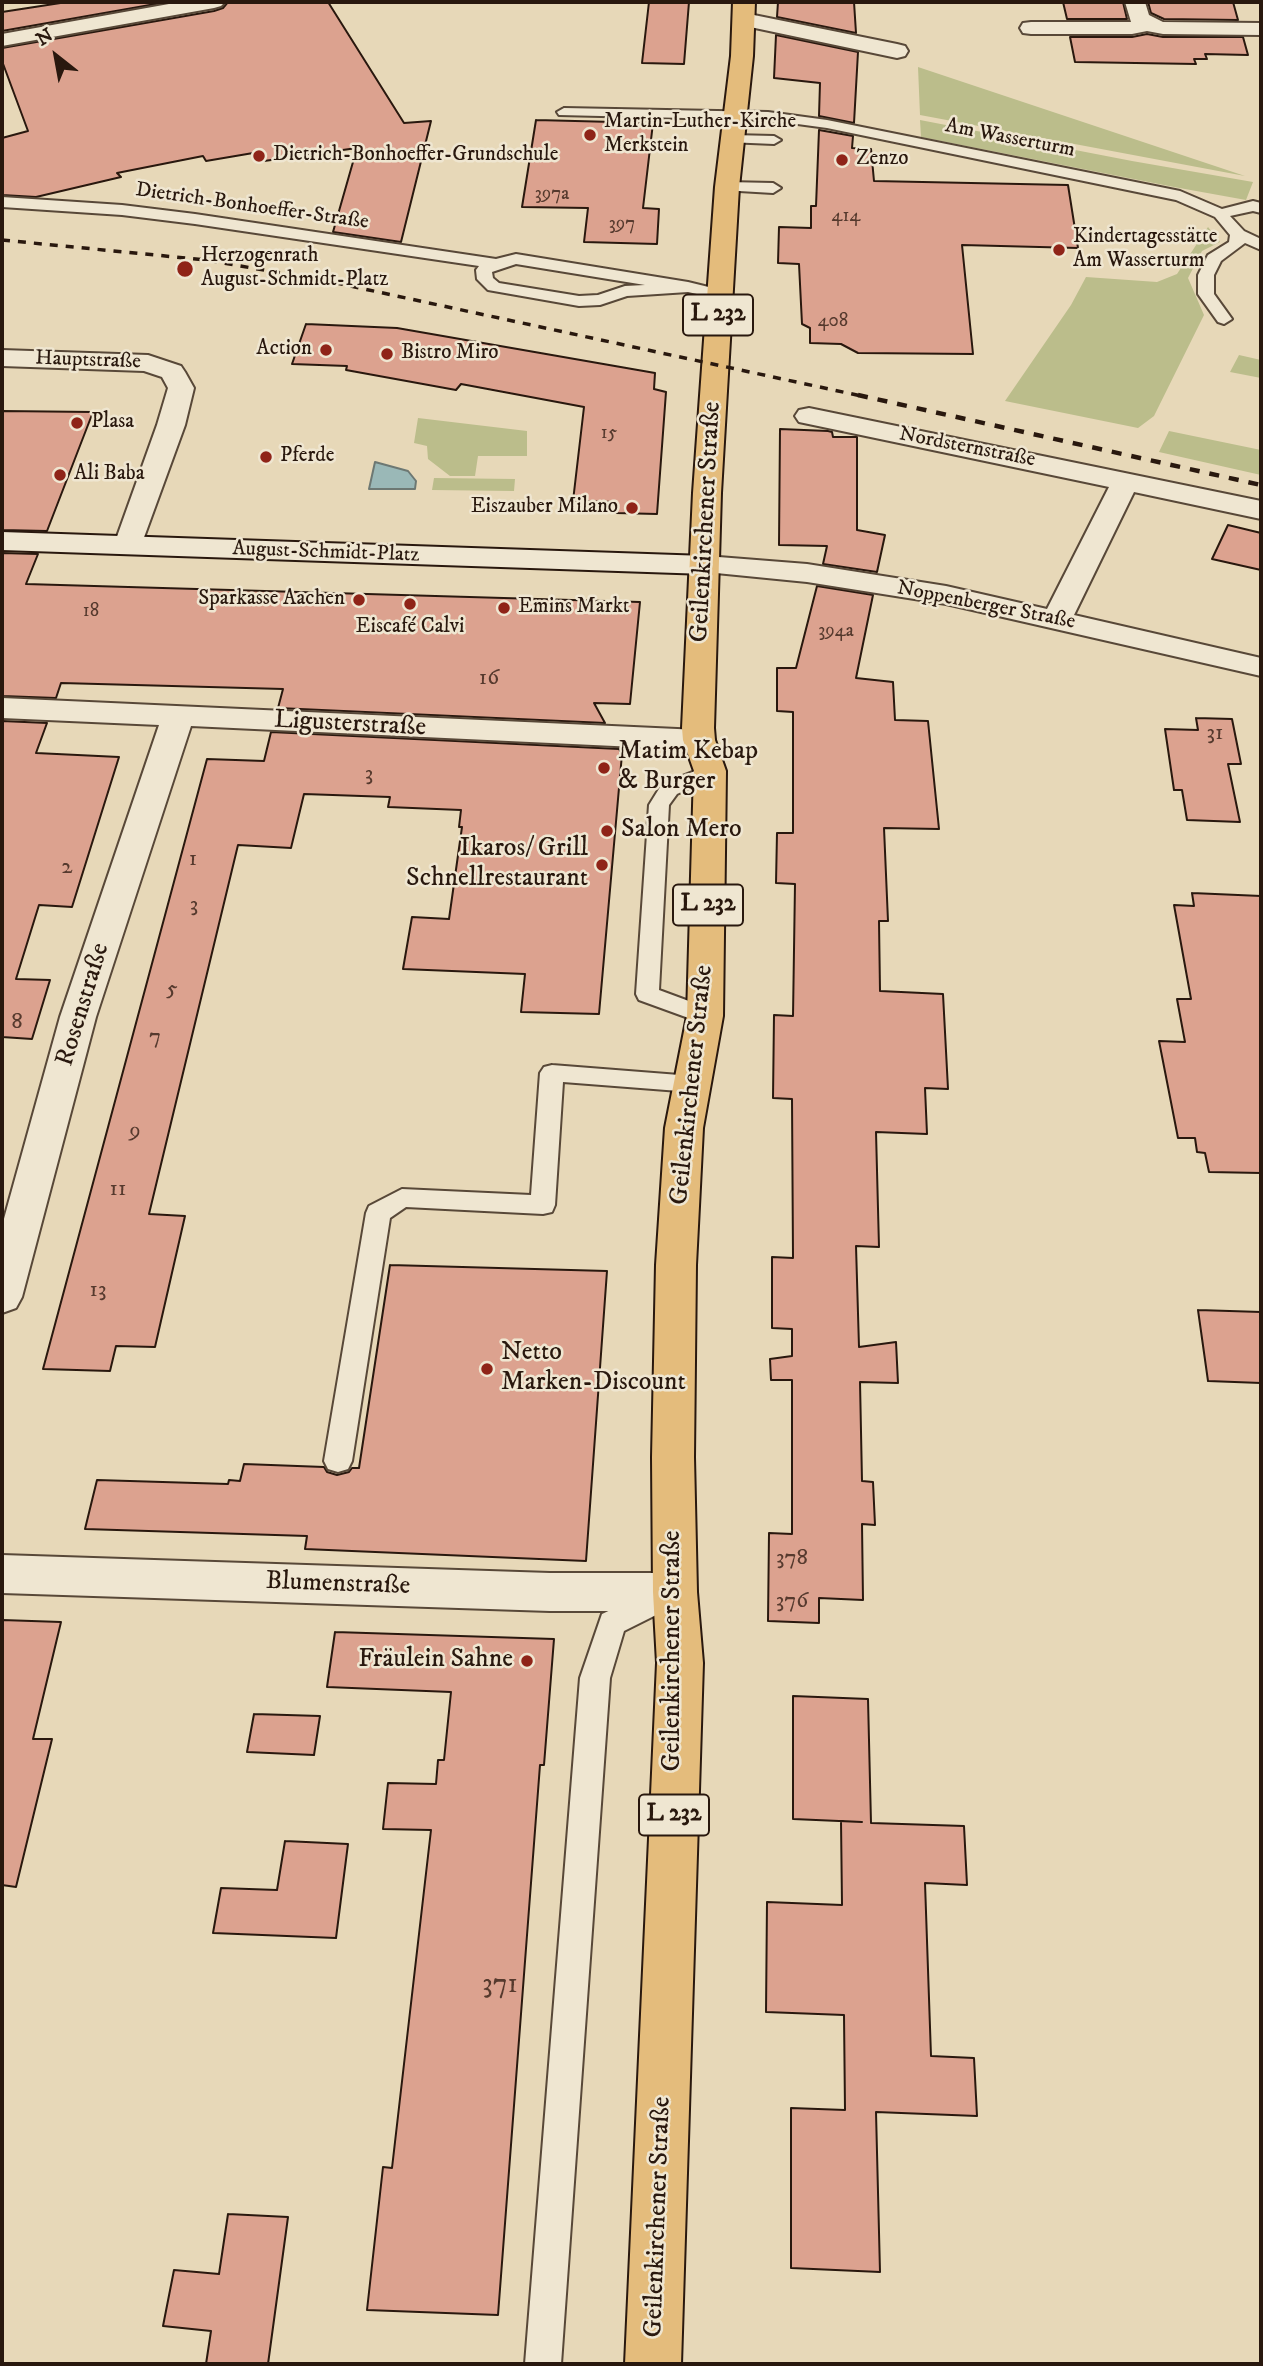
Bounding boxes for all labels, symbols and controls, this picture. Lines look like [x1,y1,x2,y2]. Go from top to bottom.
north arrow [21,21,91,91]
text: N [32,24,58,51]
place label: Martin-Luther-Kirche Merkstein [604,110,796,160]
street label: Am Wasserturm [943,114,1077,164]
marker: Martin-Luther-Kirche Merkstein [582,127,598,143]
place label: Dietrich-Bonhoeffer-Grundschule [273,143,558,169]
place label: Zenzo [856,147,908,173]
marker: Dietrich-Bonhoeffer-Grundschule [251,148,267,164]
marker: Zenzo [834,152,850,168]
street label: Dietrich-Bonhoeffer-Straße [134,178,370,236]
house number: 397a [535,184,569,206]
house number: 414 [832,206,860,228]
house number: 397 [609,214,635,236]
place label: Kindertagesstätte Am Wasserturm [1073,225,1217,275]
marker: Kindertagesstätte Am Wasserturm [1051,242,1067,258]
place label: Herzogenrath August-Schmidt-Platz [201,244,388,294]
marker: Herzogenrath August-Schmidt-Platz [175,259,195,279]
road number: L 232 [683,294,753,336]
house number: 408 [818,311,848,333]
place label: Action [256,337,312,363]
place label: Bistro Miro [401,341,499,367]
marker: Action [318,342,334,358]
marker: Bistro Miro [379,346,395,362]
street label: Hauptstraße [35,347,141,375]
street label: Geilenkirchener Straße [685,401,729,643]
place label: Plasa [91,410,134,436]
marker: Plasa [69,415,85,431]
street label: Nordsternstraße [897,422,1037,474]
house number: 15 [601,423,617,445]
place label: Pferde [280,444,334,470]
marker: Pferde [258,449,274,465]
place label: Ali Baba [74,462,145,488]
marker: Ali Baba [52,467,68,483]
place label: Eiszauber Milano [471,495,618,521]
marker: Eiszauber Milano [624,500,640,516]
street label: August-Schmidt-Platz [232,537,420,569]
street label: Noppenberger Straße [895,576,1077,636]
place label: Sparkasse Aachen [198,587,345,613]
marker: Sparkasse Aachen [351,592,367,608]
place label: Emins Markt [518,595,629,621]
marker: Eiscafé Calvi [402,596,418,612]
marker: Emins Markt [496,600,512,616]
house number: 18 [83,601,99,623]
place label: Eiscafé Calvi [356,615,464,641]
house number: 394a [818,621,854,643]
house number: 16 [479,665,499,693]
street label: Ligusterstraße [273,705,427,745]
house number: 31 [1206,720,1224,748]
place label: Matim Kebap & Burger [618,737,758,798]
marker: Matim Kebap & Burger [596,760,612,776]
house number: 3 [365,761,373,789]
place label: Salon Mero [621,815,742,847]
marker: Salon Mero [599,823,615,839]
place label: Ikaros/ Grill Schnellrestaurant [406,834,588,896]
house number: 1 [189,846,197,874]
house number: 2 [61,854,73,882]
marker: Ikaros/ Grill Schnellrestaurant [594,857,610,873]
road number: L 232 [673,884,743,925]
house number: 3 [190,892,198,920]
street label: Rosenstraße [51,940,117,1070]
street label: Geilenkirchener Straße [665,963,721,1207]
house number: 5 [166,976,178,1004]
house number: 8 [11,1009,23,1037]
house number: 7 [149,1024,161,1052]
house number: 9 [129,1118,141,1146]
house number: 11 [110,1176,126,1204]
house number: 13 [89,1277,107,1305]
place label: Netto Marken-Discount [501,1338,686,1400]
marker: Netto Marken-Discount [479,1361,495,1377]
street label: Geilenkirchener Straße [658,1530,690,1772]
house number: 378 [776,1545,808,1573]
street label: Blumenstraße [265,1567,411,1603]
house number: 376 [776,1588,808,1616]
place label: Fräulein Sahne [358,1645,513,1677]
marker: Fräulein Sahne [519,1653,535,1669]
road number: L 232 [639,1794,709,1836]
house number: 371 [482,1969,518,2003]
street label: Geilenkirchener Straße [639,2096,679,2338]

